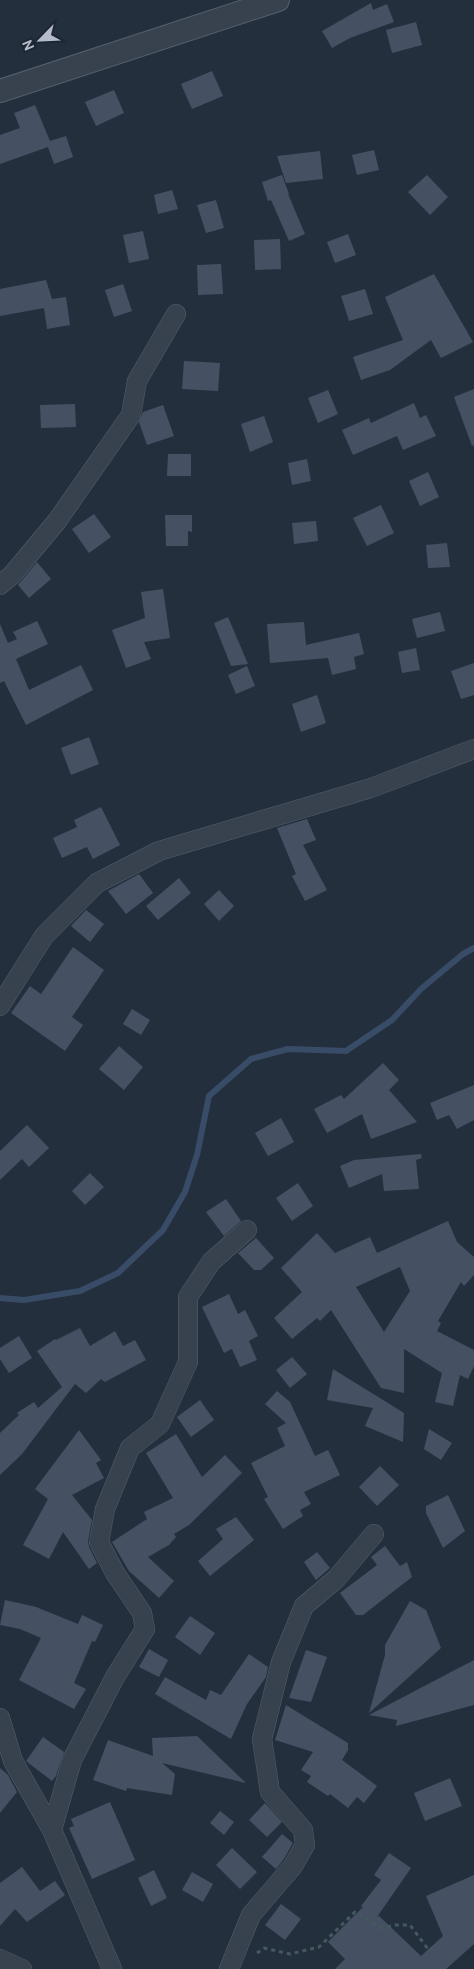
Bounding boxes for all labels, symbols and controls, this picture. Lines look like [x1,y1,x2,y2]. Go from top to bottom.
north arrow [15,15,65,65]
text: N [20,37,39,53]

